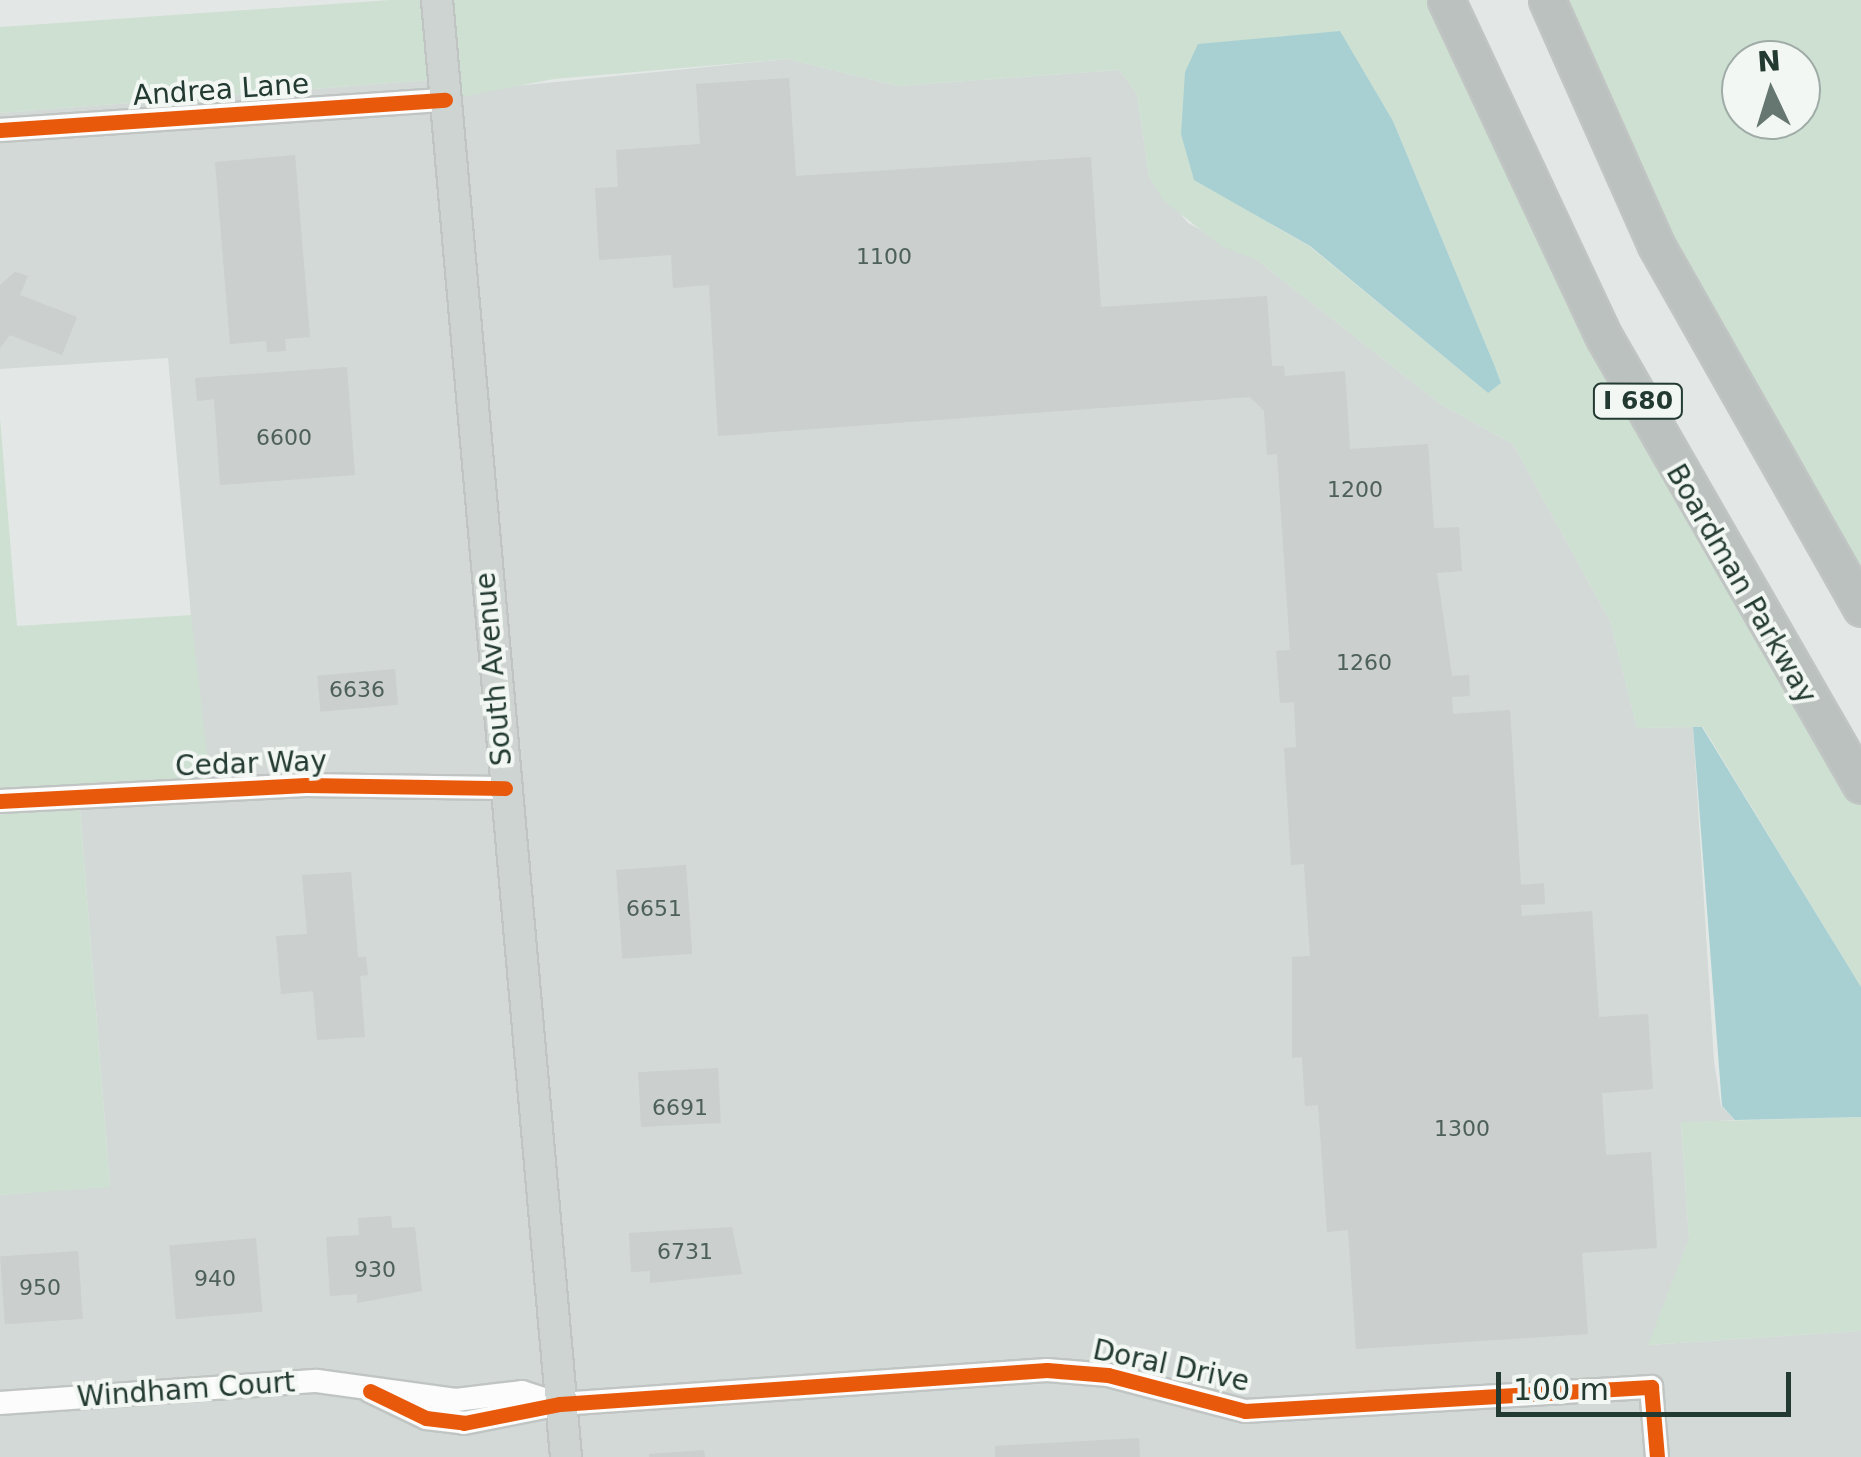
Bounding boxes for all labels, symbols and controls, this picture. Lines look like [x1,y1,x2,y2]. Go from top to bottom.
north arrow [1721,40,1821,140]
text: N [1756,44,1782,79]
street label: Andrea Lane [132,67,310,113]
house number: 1100 [856,244,912,270]
road number: I 680 [1590,381,1686,421]
house number: 6600 [256,425,312,451]
street label: Boardman Parkway [1659,458,1823,710]
house number: 1200 [1327,477,1383,503]
street label: South Avenue [469,571,519,767]
house number: 1260 [1336,650,1392,676]
house number: 6636 [329,677,385,703]
street label: Cedar Way [175,745,327,783]
house number: 6651 [626,896,682,922]
house number: 6691 [652,1095,708,1121]
house number: 1300 [1434,1116,1490,1142]
house number: 6731 [657,1239,713,1265]
house number: 930 [354,1257,396,1283]
house number: 940 [194,1266,236,1292]
house number: 950 [19,1275,61,1301]
street label: Doral Drive [1090,1333,1252,1399]
scale bar [1501,1352,1796,1414]
street label: Windham Court [76,1366,296,1414]
text: 100 m [1513,1372,1609,1407]

